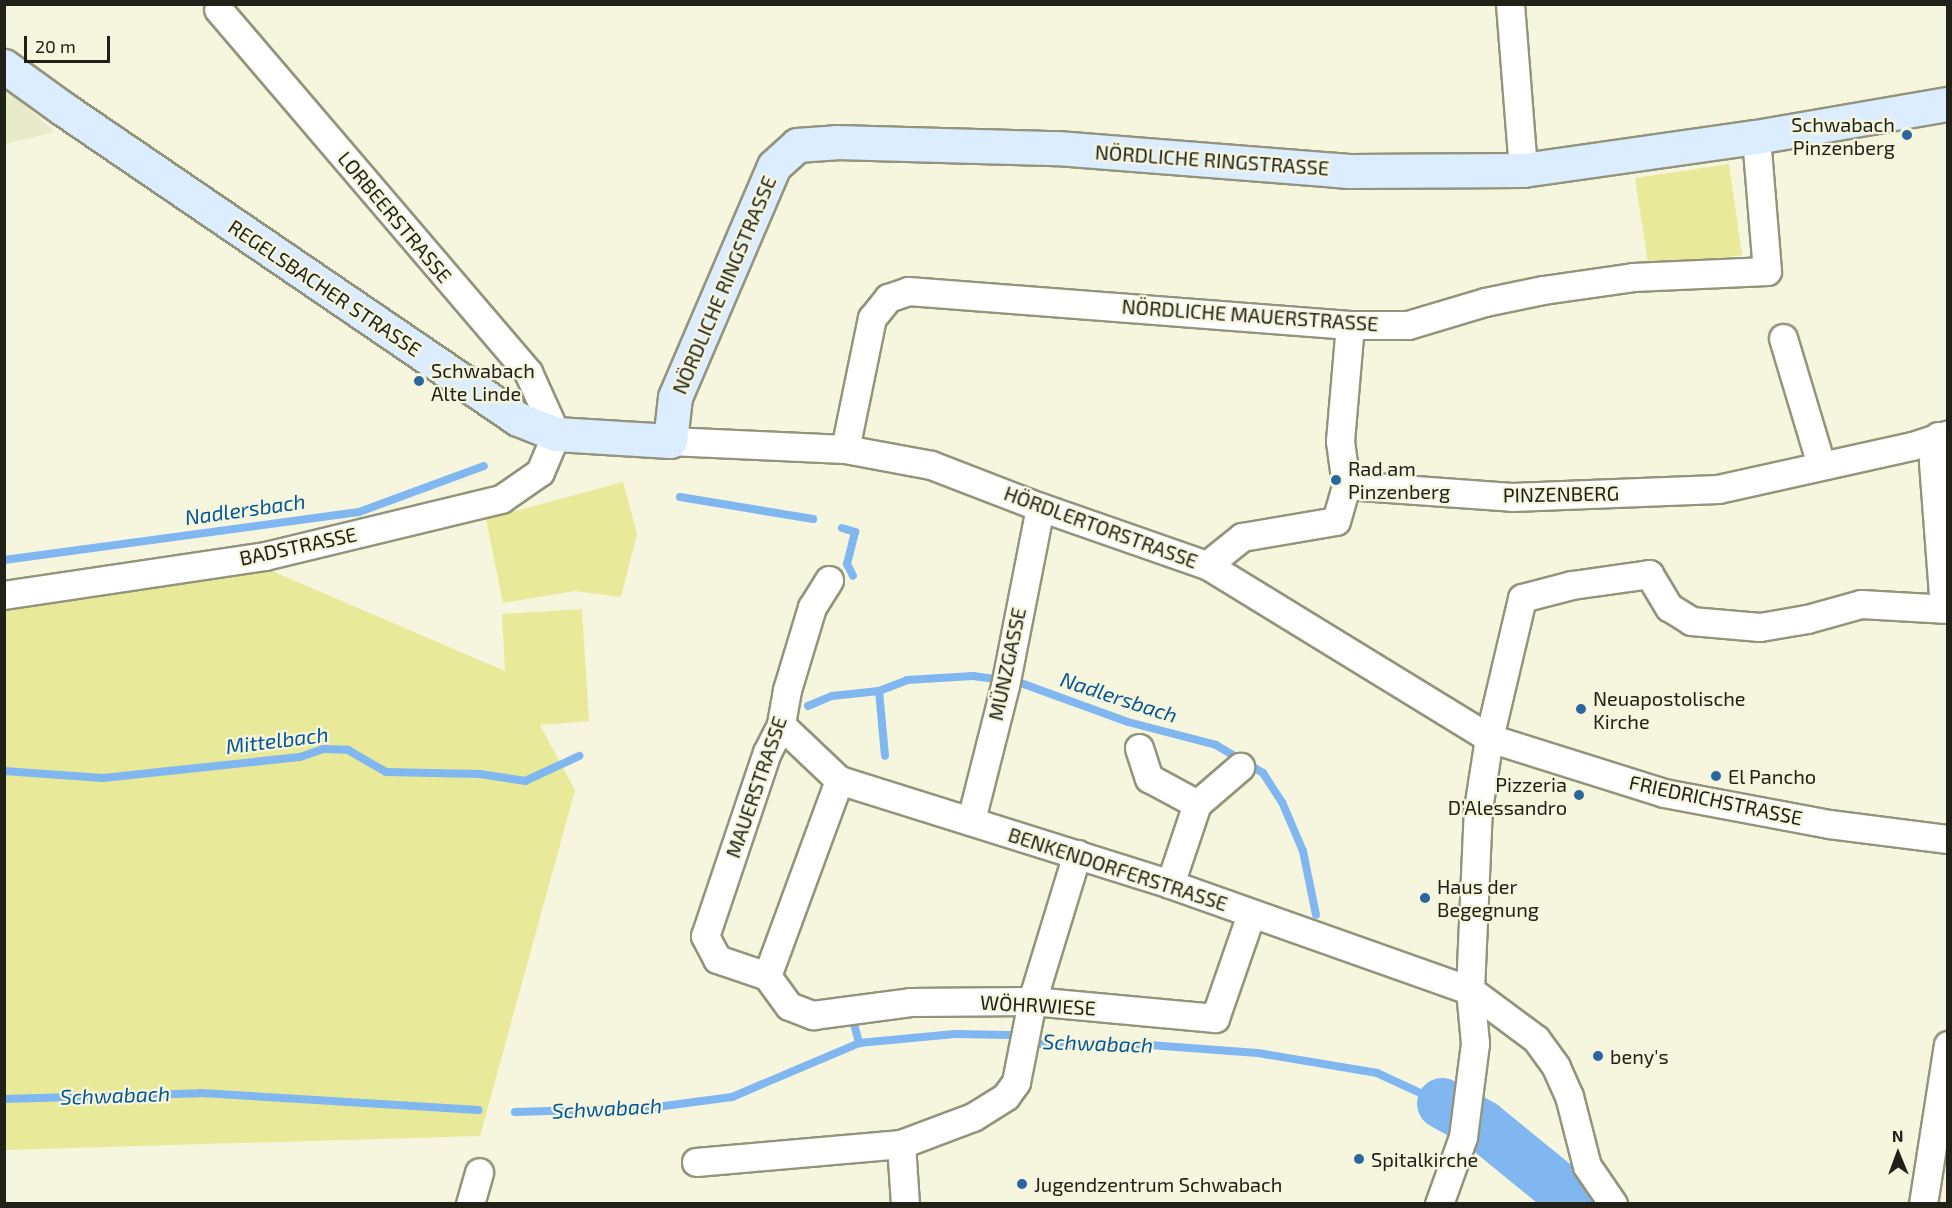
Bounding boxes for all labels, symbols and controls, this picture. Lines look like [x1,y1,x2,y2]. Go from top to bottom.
scale bar [27,24,112,62]
text: 20 m [35,35,76,57]
place label: Schwabach Pinzenberg [1791,112,1895,159]
marker: Schwabach Pinzenberg [1900,128,1914,142]
street label: NÖRDLICHE RINGSTRASSE [1094,140,1330,180]
street label: LORBEERSTRASSE [333,146,457,288]
street label: NÖRDLICHE RINGSTRASSE [667,172,781,398]
street label: REGELSBACHER STRASSE [224,214,426,362]
street label: NÖRDLICHE MAUERSTRASSE [1121,294,1379,336]
place label: Schwabach Alte Linde [431,358,535,405]
marker: Schwabach Alte Linde [412,374,426,388]
place label: Rad am Pinzenberg [1348,456,1450,503]
marker: Rad am Pinzenberg [1329,473,1343,487]
street label: HÖRDLERTORSTRASSE [1001,481,1201,573]
street label: PINZENBERG [1503,481,1619,507]
water label: Nadlersbach [183,488,307,530]
street label: BADSTRASSE [237,522,359,570]
street label: MÜNZGASSE [983,605,1031,723]
water label: Nadlersbach [1057,666,1181,728]
place label: Neuapostolische Kirche [1593,686,1746,733]
marker: Neuapostolische Kirche [1574,702,1588,716]
street label: MAUERSTRASSE [721,713,791,861]
water label: Mittelbach [224,721,330,759]
place label: El Pancho [1728,764,1817,788]
marker: El Pancho [1709,769,1723,783]
street label: FRIEDRICHSTRASSE [1627,770,1805,830]
place label: Pizzeria D’Alessandro [1448,772,1567,819]
marker: Pizzeria D’Alessandro [1572,788,1586,802]
street label: BENKENDORFERSTRASSE [1005,822,1231,916]
place label: Haus der Begegnung [1437,874,1539,921]
marker: Haus der Begegnung [1418,891,1432,905]
street label: WÖHRWIESE [980,990,1096,1020]
water label: Schwabach [1042,1028,1154,1058]
place label: beny's [1610,1044,1669,1068]
marker: beny's [1591,1049,1605,1063]
water label: Schwabach [59,1080,171,1110]
water label: Schwabach [551,1093,663,1123]
north arrow [1868,1124,1928,1184]
text: N [1892,1126,1904,1145]
place label: Spitalkirche [1371,1147,1478,1171]
marker: Spitalkirche [1352,1152,1366,1166]
place label: Jugendzentrum Schwabach [1034,1172,1282,1196]
marker: Jugendzentrum Schwabach [1015,1177,1029,1191]

